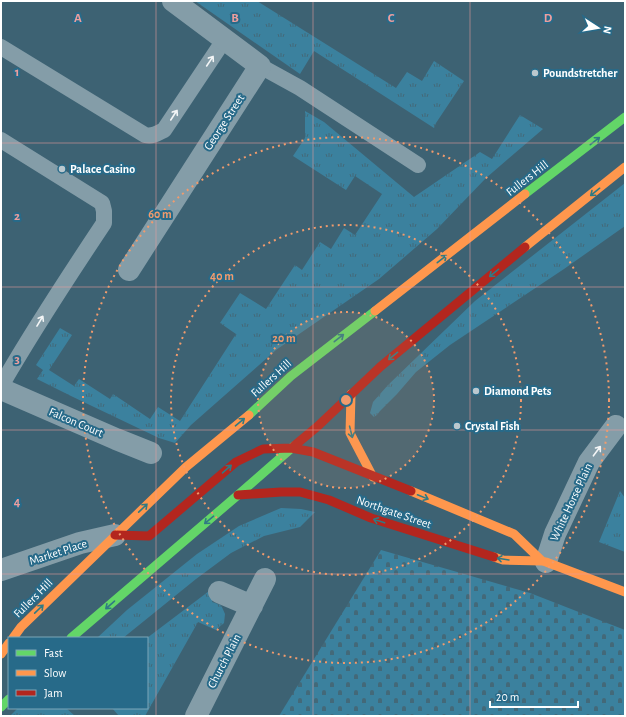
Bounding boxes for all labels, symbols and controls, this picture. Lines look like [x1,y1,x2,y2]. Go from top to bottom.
north arrow [578,8,618,48]
text: A [74,12,82,25]
text: B [231,12,239,25]
text: C [388,12,395,25]
text: D [544,12,553,25]
text: N [601,25,613,35]
one-way arrow [206,56,214,67]
text: 1 [15,66,19,79]
place label: Poundstretcher [543,67,618,79]
marker: Poundstretcher [530,68,540,78]
street label: George Street [202,92,246,152]
one-way arrow [170,110,178,121]
one-way arrow [590,136,601,145]
street label: Fullers Hill [504,158,550,198]
place label: Palace Casino [70,163,135,175]
marker: Palace Casino [57,164,67,174]
one-way arrow [589,187,600,196]
text: 60 m [148,208,172,220]
text: 2 [14,210,20,223]
one-way arrow [437,255,448,263]
one-way arrow [488,269,499,278]
text: 40 m [210,270,234,282]
one-way arrow [36,315,44,327]
text: 20 m [272,332,296,344]
one-way arrow [334,334,345,342]
one-way arrow [388,352,399,360]
text: 3 [14,353,20,366]
street label: Fullers Hill [249,357,293,399]
place label: Diamond Pets [484,385,552,397]
marker: Diamond Pets [471,386,481,396]
centre of rings [339,393,353,407]
street label: Falcon Court [47,405,105,439]
one-way arrow [235,417,245,426]
place label: Crystal Fish [465,420,520,433]
marker: Crystal Fish [452,421,462,431]
one-way arrow [348,426,356,439]
one-way arrow [593,445,601,456]
street label: White Horse Plain [548,461,594,543]
one-way arrow [222,465,233,474]
one-way arrow [416,493,428,501]
street label: Northgate Street [355,494,433,530]
text: 4 [14,496,21,509]
one-way arrow [138,503,148,513]
one-way arrow [203,516,214,525]
one-way arrow [374,516,386,524]
street label: Market Place [28,537,88,567]
one-way arrow [497,555,510,563]
street label: Fullers Hill [11,576,55,620]
one-way arrow [104,600,115,609]
one-way arrow [34,604,44,614]
street label: Church Plain [205,632,243,690]
legend [8,637,148,709]
text: Fast [44,647,63,659]
text: Slow [44,667,66,679]
scale bar [490,683,578,709]
text: Jam [44,687,63,699]
text: 20 m [496,691,519,703]

